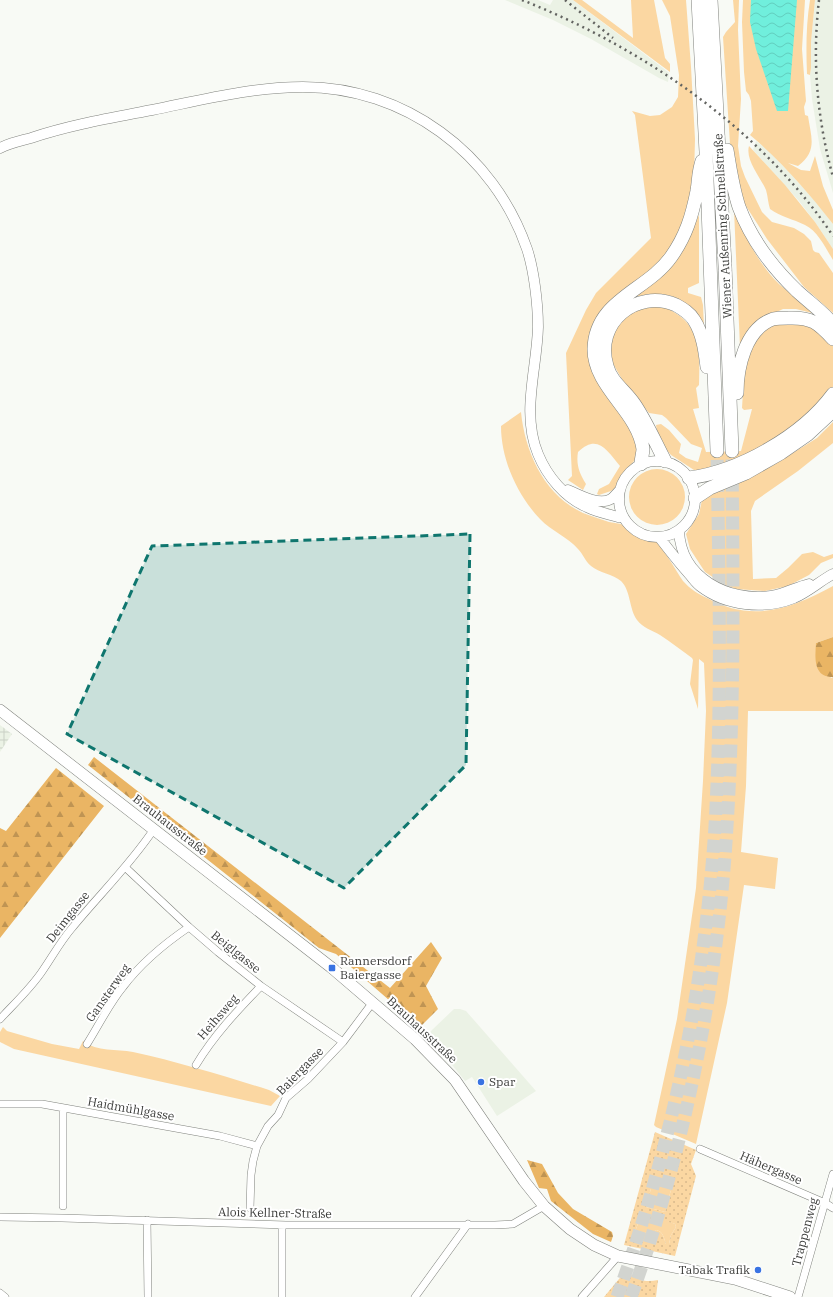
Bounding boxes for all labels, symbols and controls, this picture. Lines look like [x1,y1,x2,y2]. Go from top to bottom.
street label: Wiener Außenring Schnellstraße [710,133,735,319]
street label: Brauhausstraße [130,791,211,858]
street label: Deimgasse [43,888,92,945]
street label: Beiglgasse [208,927,264,976]
place label: Rannersdorf Baiergasse [340,953,412,982]
street label: Gansterweg [82,960,133,1025]
marker: Rannersdorf Baiergasse [327,963,337,973]
street label: Heihsweg [194,991,242,1042]
street label: Brauhausstraße [384,993,461,1066]
street label: Baiergasse [273,1043,326,1098]
place label: Spar [489,1074,516,1089]
marker: Spar [476,1077,486,1087]
street label: Haidmühlgasse [86,1093,176,1124]
street label: Hähergasse [738,1148,805,1187]
street label: Trappenweg [788,1195,821,1268]
street label: Alois Kellner-Straße [218,1204,332,1221]
place label: Tabak Trafik [679,1262,750,1277]
marker: Tabak Trafik [753,1265,763,1275]

